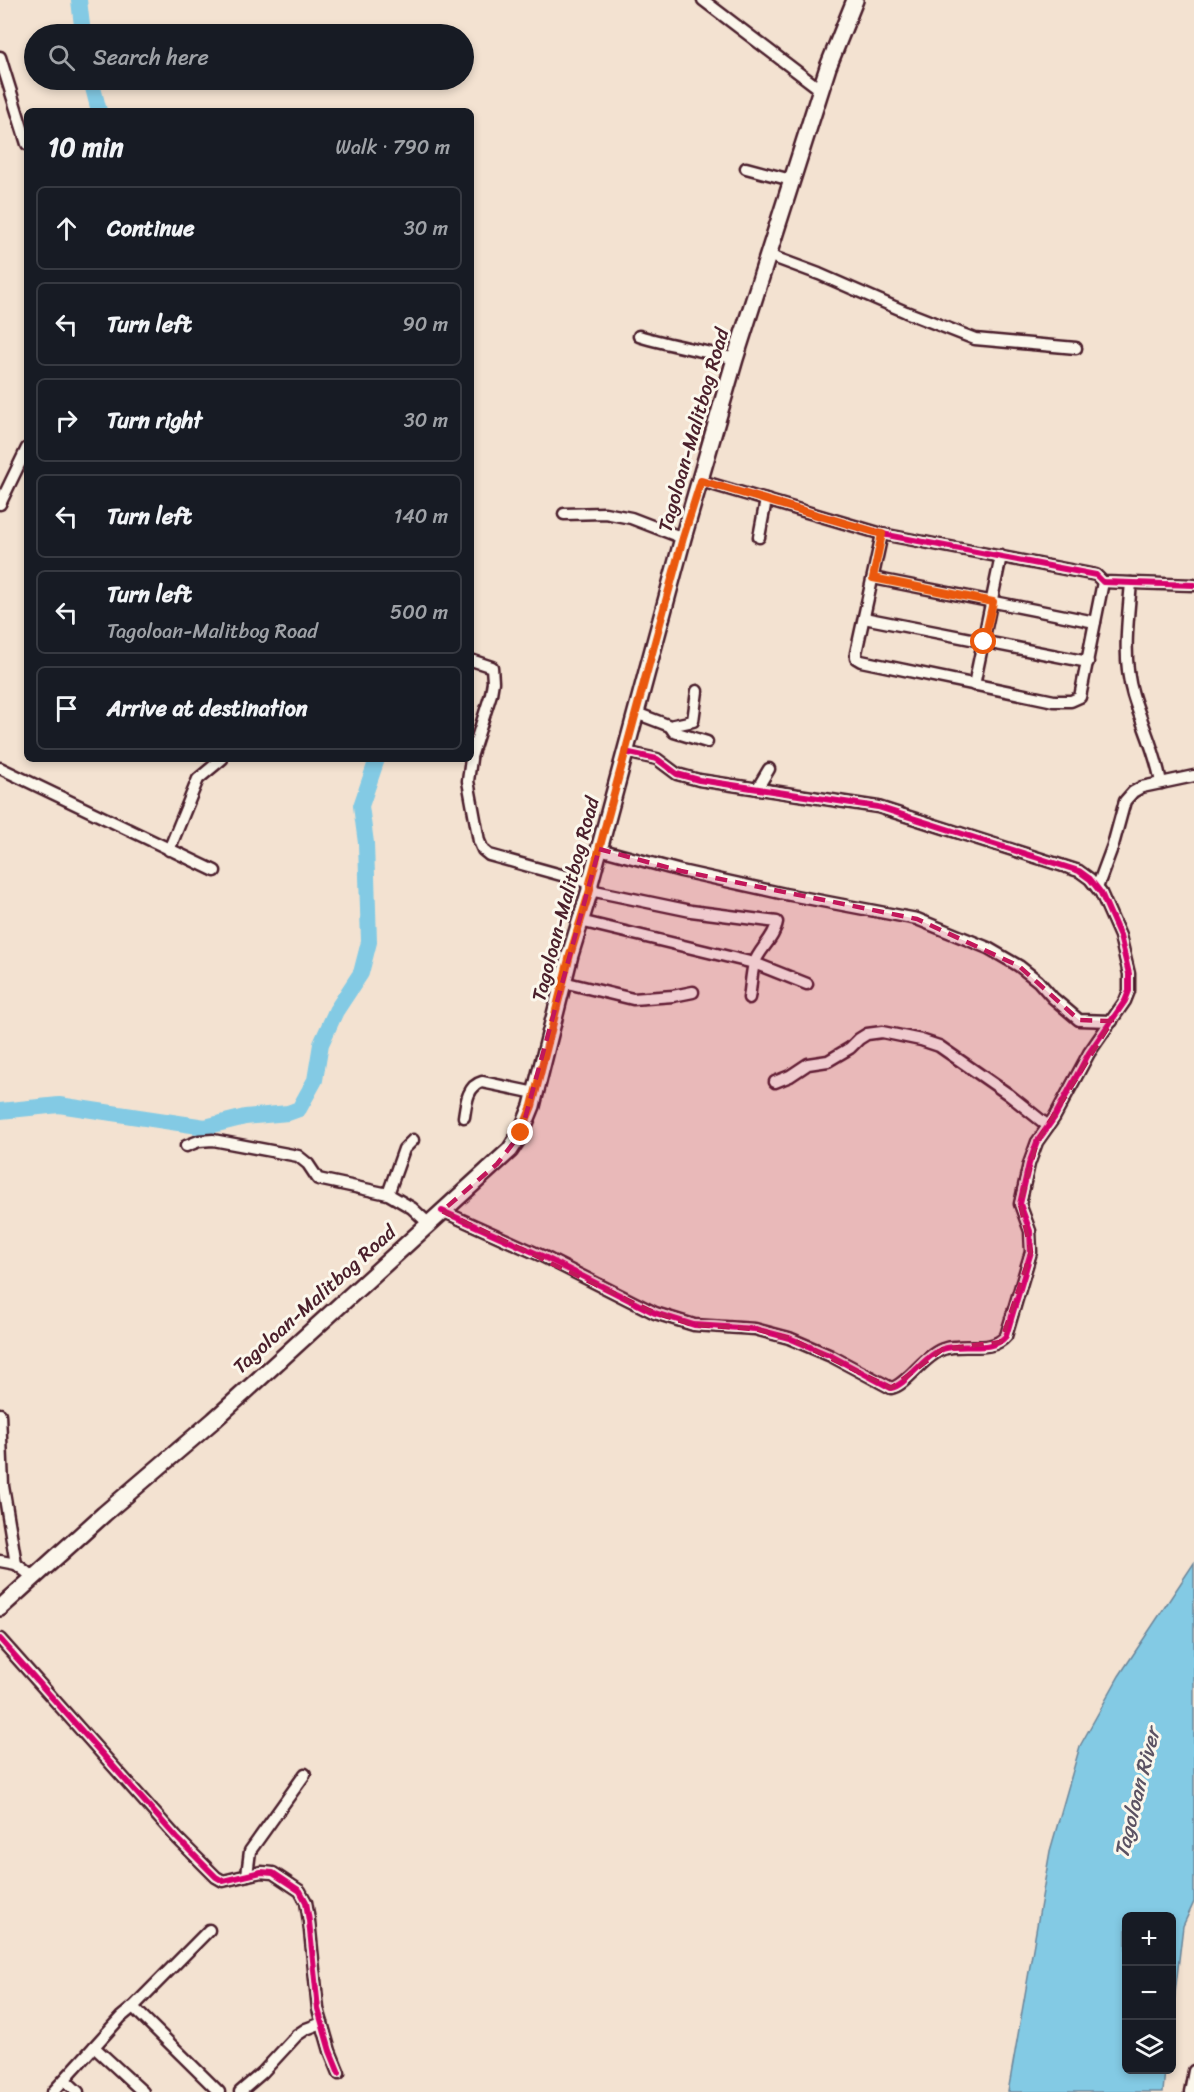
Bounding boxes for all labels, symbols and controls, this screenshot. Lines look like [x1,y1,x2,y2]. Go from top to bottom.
search box [24,24,474,90]
text: Search here [93,38,209,77]
icon: search [45,41,78,74]
text: 10 min [48,124,124,170]
text: Walk · 790 m [336,130,450,165]
text: Continue [107,209,195,248]
text: 30 m [404,211,448,246]
icon: ahead [50,212,83,245]
text: Turn left [107,305,192,344]
text: 90 m [403,307,448,342]
icon: left [50,308,83,341]
street label: Tagoloan-Malitbog Road [648,323,740,536]
text: Turn right [107,401,202,440]
text: 30 m [404,403,448,438]
icon: right [50,404,83,437]
text: Turn left [107,497,192,536]
text: 140 m [394,499,448,534]
icon: left [50,500,83,533]
text: Turn left [107,575,192,614]
text: 500 m [390,595,448,630]
icon: left [50,596,83,629]
text: Tagoloan-Malitbog Road [107,614,318,649]
route start [970,628,996,654]
text: Arrive at destination [107,689,308,728]
icon: arrive [50,692,83,725]
street label: Tagoloan-Malitbog Road [521,791,610,1005]
route end [507,1119,533,1145]
street label: Tagoloan-Malitbog Road [224,1215,405,1383]
water label: Tagoloan River [1103,1720,1173,1862]
map controls [1122,1912,1176,2074]
button: + [1122,1912,1176,1966]
button: − [1122,1966,1176,2020]
button: layers [1122,2020,1176,2074]

